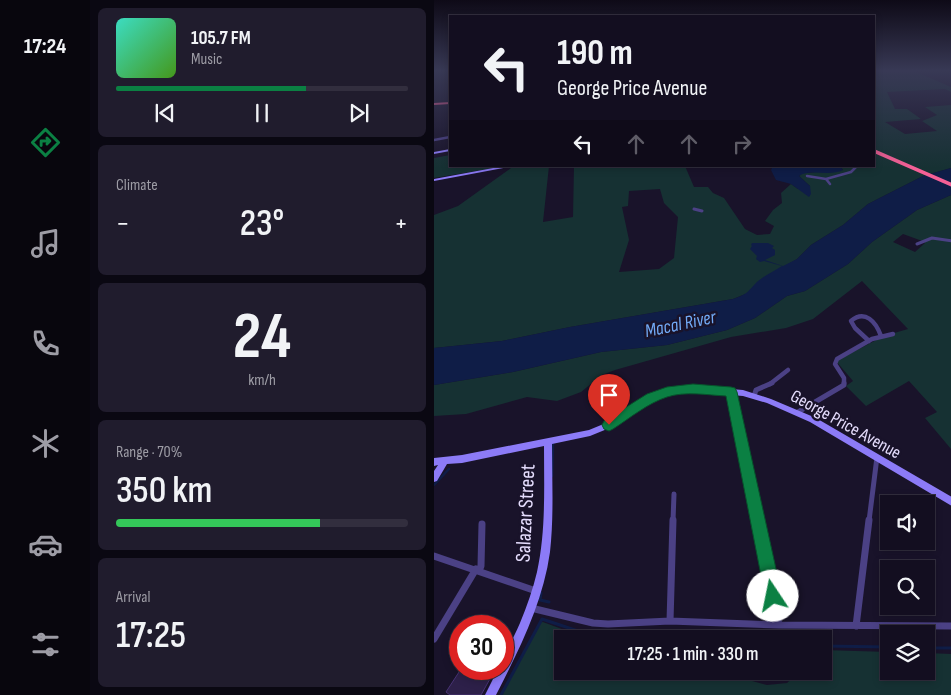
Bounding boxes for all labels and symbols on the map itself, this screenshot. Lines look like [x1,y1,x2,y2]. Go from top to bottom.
water label: Macal River [643,306,719,343]
pin [588,374,630,425]
street label: George Price Avenue [787,385,905,463]
street label: Salazar Street [510,463,541,563]
position arrow [746,569,798,621]
speed limit sign: 30 [449,615,514,680]

